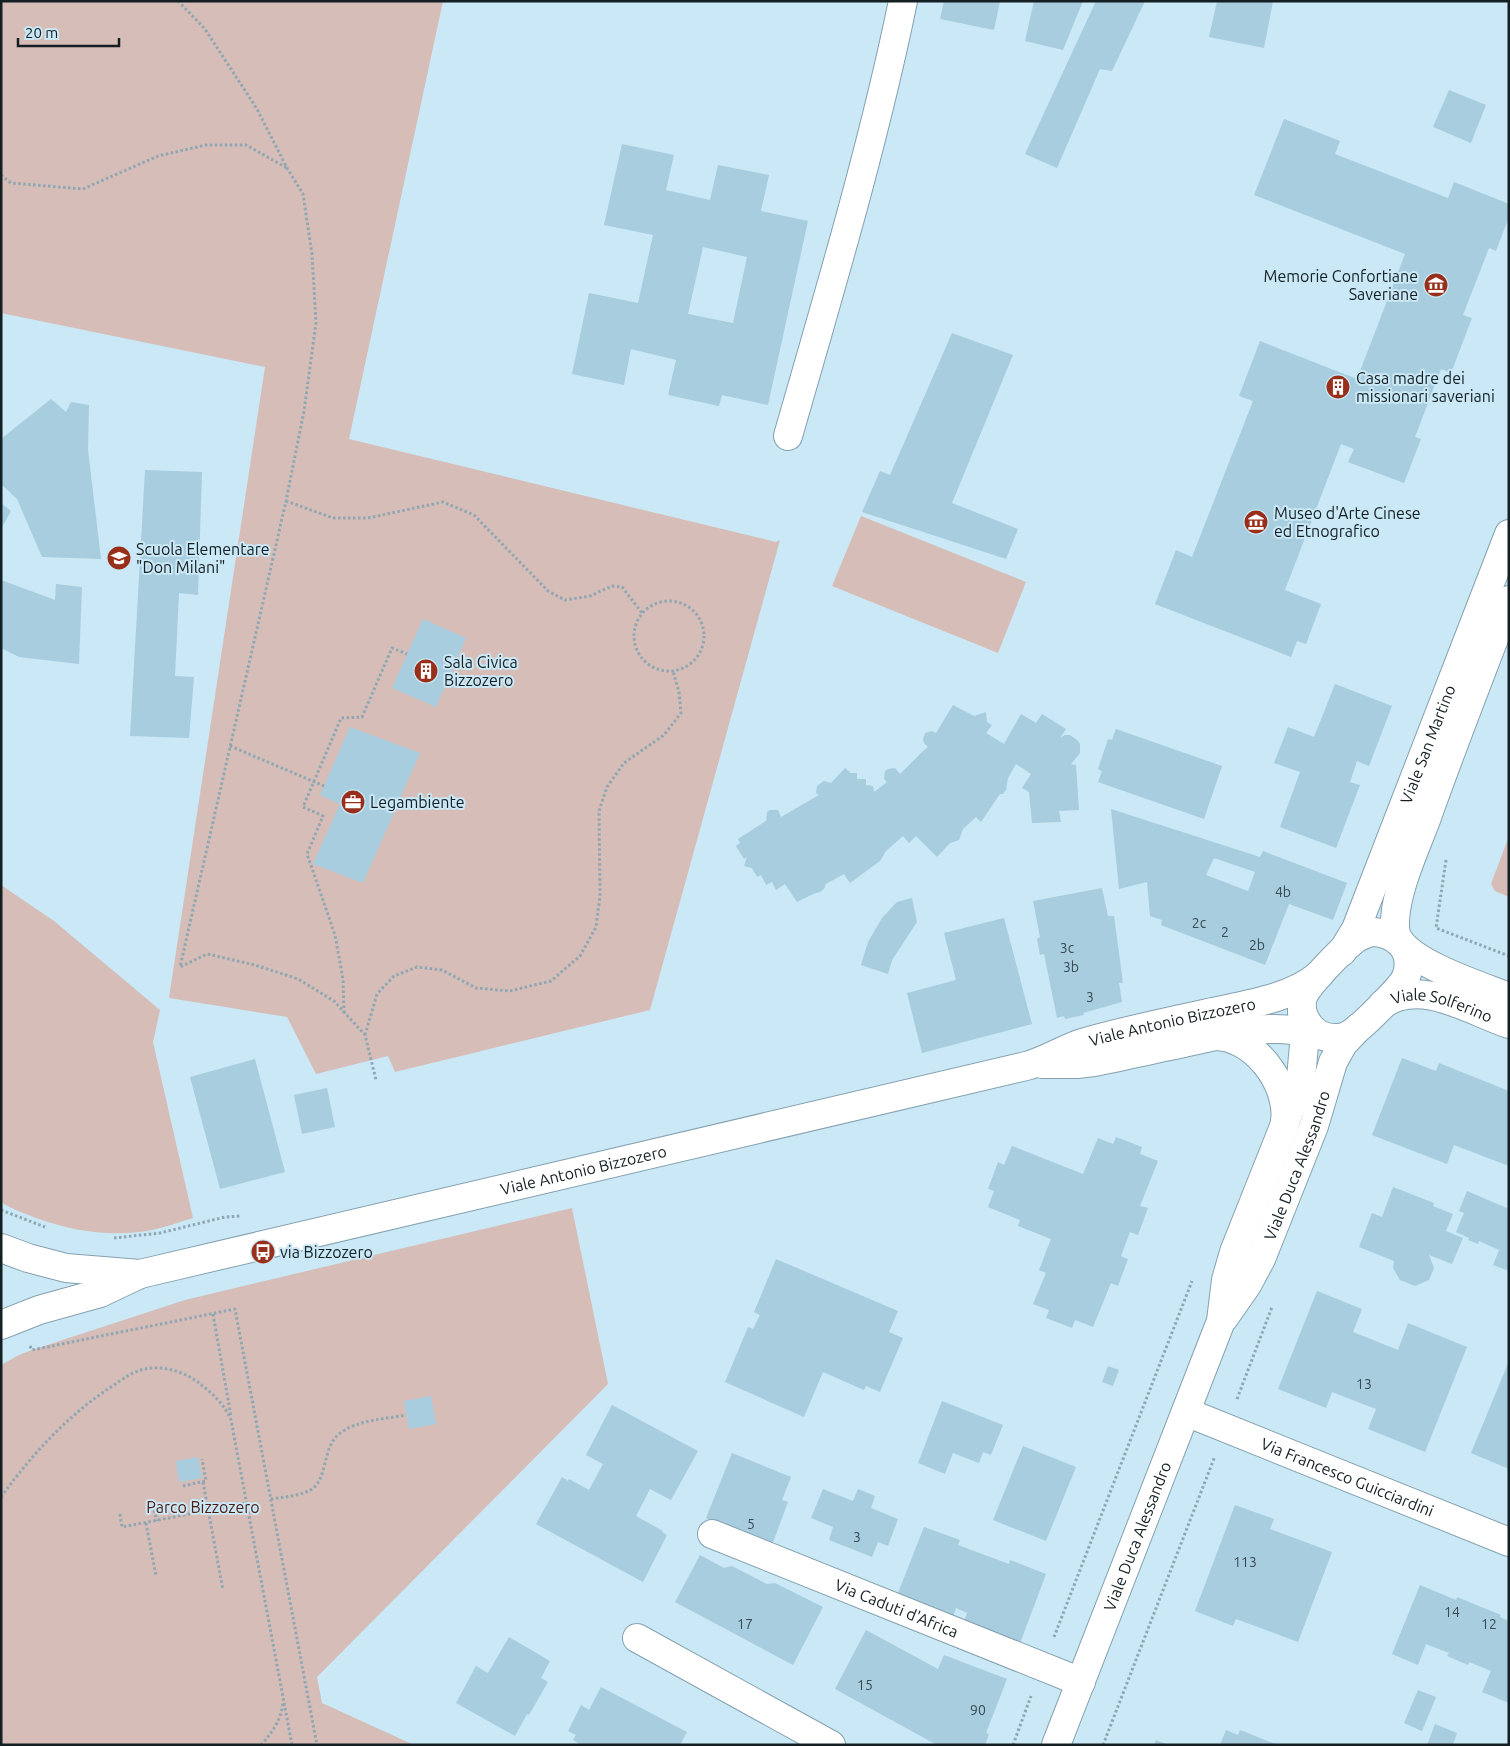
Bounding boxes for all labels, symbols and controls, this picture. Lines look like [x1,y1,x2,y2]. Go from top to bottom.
scale bar [18,15,119,47]
text: 20 m [25,24,58,41]
place label: Memorie Confortiane Saveriane [1263,267,1418,303]
museum icon: Memorie Confortiane Saveriane [1423,272,1449,298]
place label: Casa madre dei missionari saveriani [1356,369,1495,405]
building icon: Casa madre dei missionari saveriani [1325,374,1351,400]
place label: Museo d'Arte Cinese ed Etnografico [1274,504,1421,540]
museum icon: Museo d'Arte Cinese ed Etnografico [1243,509,1269,535]
place label: Scuola Elementare "Don Milani" [136,540,270,576]
school or university icon: Scuola Elementare "Don Milani" [106,545,132,571]
place label: Sala Civica Bizzozero [444,653,518,689]
building icon: Sala Civica Bizzozero [413,658,439,684]
street label: Viale San Martino [1396,682,1459,806]
office icon: Legambiente [340,789,366,815]
place label: Legambiente [370,793,465,811]
house number: 4b [1275,884,1291,900]
house number: 2c [1192,915,1207,931]
house number: 2 [1221,924,1229,940]
house number: 2b [1249,937,1265,953]
house number: 3c [1060,940,1075,956]
house number: 3b [1063,959,1079,975]
street label: Viale Solferino [1388,985,1495,1026]
house number: 3 [1086,989,1094,1005]
street label: Viale Antonio Bizzozero [1087,994,1257,1050]
street label: Viale Duca Alessandro [1260,1088,1333,1243]
street label: Viale Antonio Bizzozero [499,1142,668,1198]
bus stop icon: via Bizzozero [250,1239,276,1265]
place label: via Bizzozero [280,1243,373,1261]
house number: 13 [1356,1376,1372,1392]
street label: Via Francesco Guicciardini [1258,1434,1436,1520]
street label: Viale Duca Alessandro [1100,1459,1174,1614]
park label: Parco Bizzozero [146,1498,260,1516]
house number: 5 [747,1516,755,1532]
house number: 3 [853,1529,861,1545]
house number: 113 [1233,1554,1257,1570]
street label: Via Caduti d'Africa [832,1575,961,1641]
house number: 14 [1444,1604,1460,1620]
house number: 17 [737,1616,753,1632]
house number: 12 [1481,1616,1497,1632]
house number: 15 [857,1677,873,1693]
house number: 90 [970,1702,986,1718]

